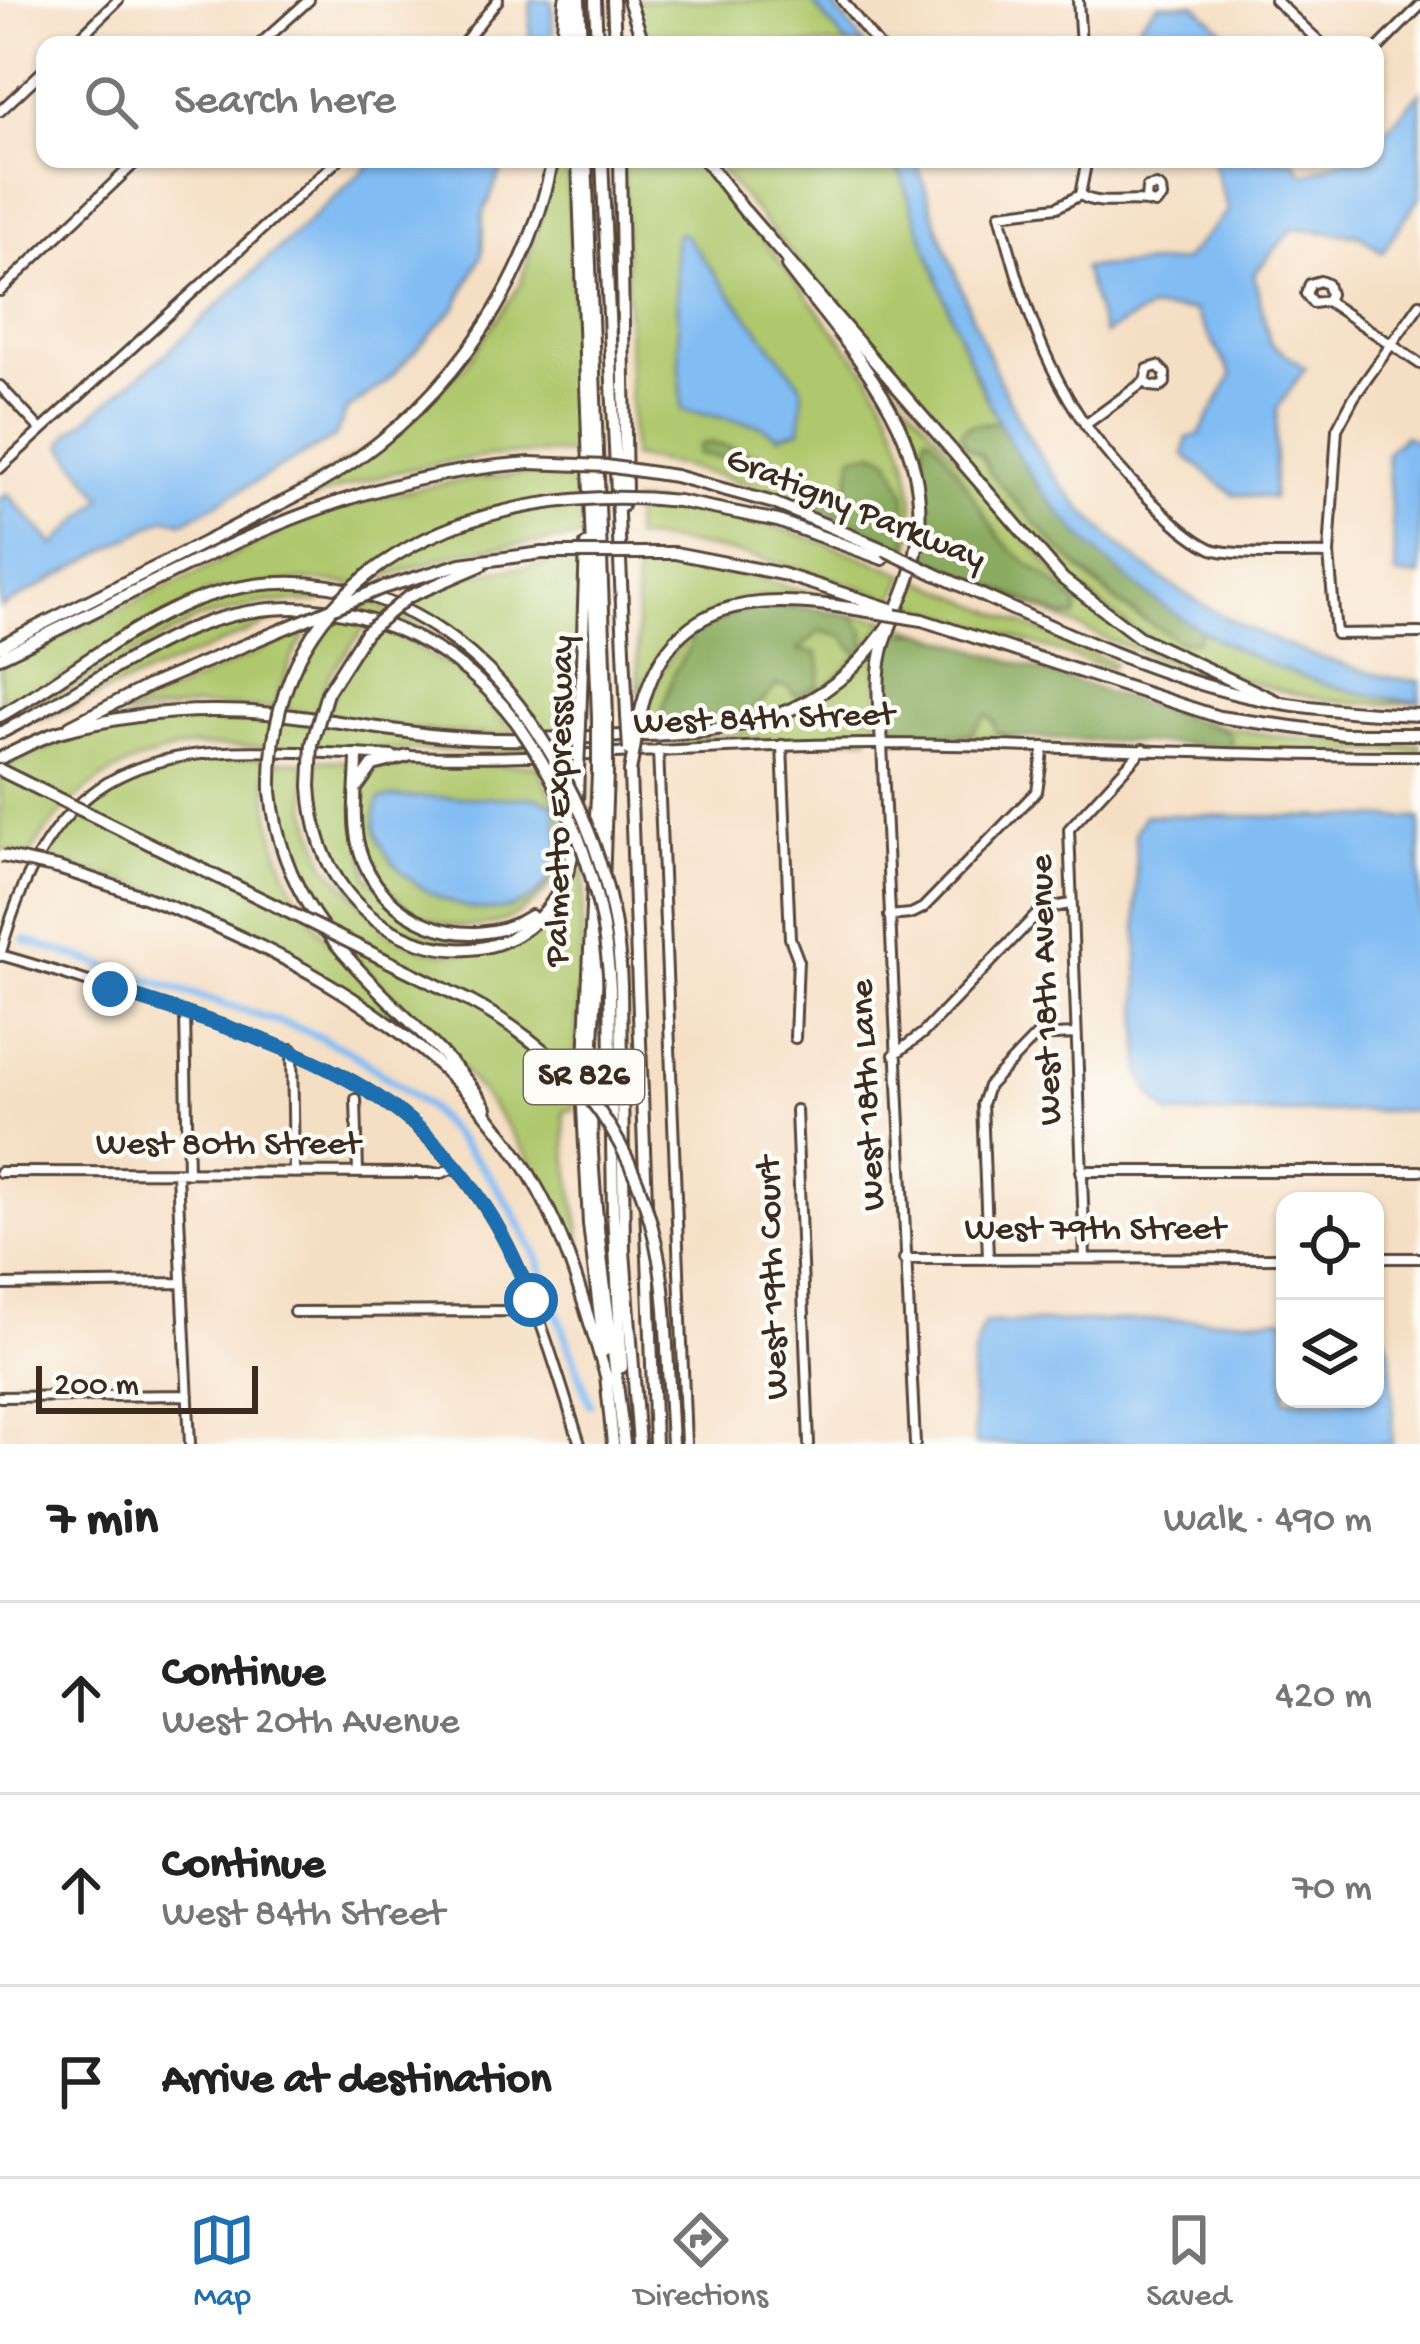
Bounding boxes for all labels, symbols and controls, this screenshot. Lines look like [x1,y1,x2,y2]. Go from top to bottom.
search box [36,36,1384,168]
icon: search [78,69,144,135]
text: Search here [174,76,396,129]
street label: Gratigny Parkway [719,439,991,583]
street label: Palmetto Expressway [538,635,586,968]
street label: West 84th Street [633,695,898,747]
street label: West 18th Avenue [1022,854,1074,1126]
route end [83,962,137,1016]
street label: West 18th Lane [842,978,898,1212]
road number: SR 826 [524,1050,644,1104]
street label: West 80th Street [96,1125,363,1168]
street label: West 19th Court [749,1152,801,1400]
map controls [1276,1192,1384,1408]
button: locate [1276,1192,1384,1300]
street label: West 79th Street [965,1210,1229,1253]
route start [504,1273,558,1327]
button: layers [1276,1300,1384,1408]
scale bar [36,1360,258,1413]
text: 200 m [54,1368,139,1406]
text: 7 min [48,1492,158,1552]
text: Walk · 490 m [1163,1499,1372,1545]
text: Continue [162,1648,325,1701]
icon: ahead [48,1665,114,1731]
text: 420 m [1275,1675,1372,1721]
text: West 20th Avenue [162,1701,459,1747]
text: Continue [162,1840,325,1893]
icon: ahead [48,1857,114,1923]
text: 70 m [1293,1867,1372,1913]
text: West 84th Street [162,1893,445,1939]
icon: arrive [48,2049,114,2115]
text: Arrive at destination [162,2055,551,2108]
tab: Map [189,2207,255,2317]
tab: Directions [634,2207,768,2317]
tab: Saved [1146,2207,1231,2317]

